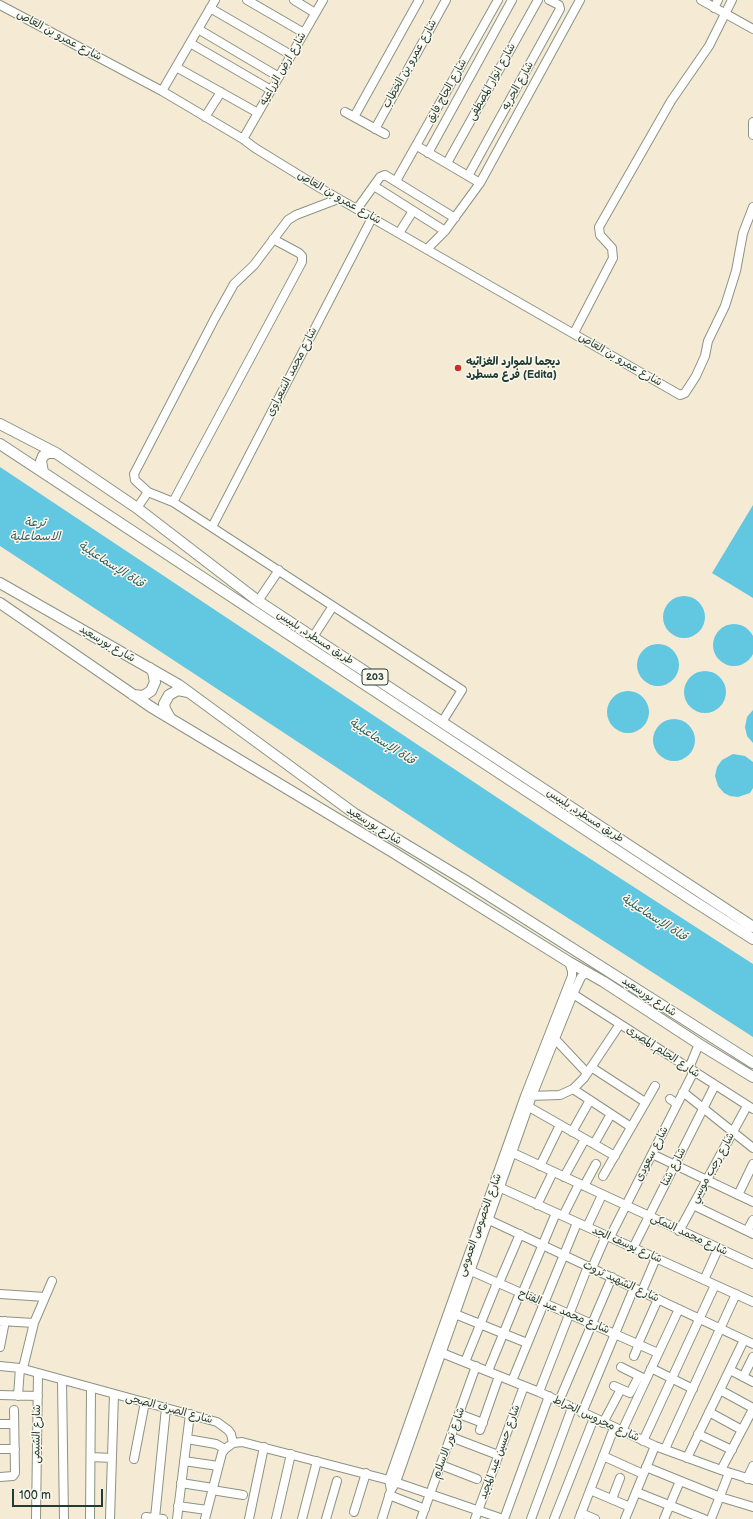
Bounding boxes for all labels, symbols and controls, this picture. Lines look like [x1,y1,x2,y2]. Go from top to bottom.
street label: شارع عمرو بن العاص [14,8,104,64]
street label: شارع عمرو بن الخطاب [380,17,440,111]
street label: شارع ارض الزراعيه [257,30,309,108]
street label: شارع انوار المصطفى [465,41,519,123]
street label: شارع الحاج فايق [424,57,470,125]
street label: شارع الحريه [499,59,537,113]
street label: شارع عمرو بن العاص [295,169,383,227]
street label: شارع محمد الشعراوى [264,325,320,419]
street label: شارع عمرو بن العاص [576,331,664,389]
place label: ديجما للموارد الغزائيه فرع مسطرد (Edita) [466,355,560,381]
marker: ديجما للموارد الغزائيه فرع مسطرد (Edita) [453,363,463,373]
water label: ترعة الاسماعلية [10,516,60,544]
water label: قناة الإسماعيلية [75,538,147,592]
street label: طريق مسطرد, بلبيس [274,608,356,668]
street label: شارع بورسعيد [77,623,137,665]
road number: 203 [362,669,388,685]
water label: قناة الإسماعيلية [346,715,418,769]
street label: طريق مسطرد, بلبيس [544,786,626,846]
street label: شارع بورسعيد [344,804,404,848]
water label: قناة الإسماعيلية [618,891,690,945]
street label: شارع بورسعيد [619,974,679,1020]
street label: شارع الحلم المصرى [624,1023,702,1081]
street label: شارع سعودى [633,1124,671,1184]
street label: شارع رجب موسي [688,1130,738,1206]
street label: شارع شتا [659,1145,689,1189]
street label: شارع الخصوص العمومى [455,1172,505,1278]
street label: شارع محمد النمكى [648,1211,730,1259]
street label: شارع يوسف الجد [590,1224,664,1266]
street label: شارع الشهيد ثروت [581,1259,661,1305]
street label: شارع محمد عبد الفتاح [516,1287,612,1337]
street label: شارع الصرف الصحى [124,1391,214,1427]
street label: شارع محروس الخراط [551,1393,641,1445]
street label: شارع حسين عبد المجيد [477,1403,523,1501]
street label: شارع الشيمى [30,1404,44,1464]
street label: شارع نور الاسلام [430,1406,468,1480]
scale bar [14,1481,105,1507]
text: 100 m [19,1488,51,1503]

